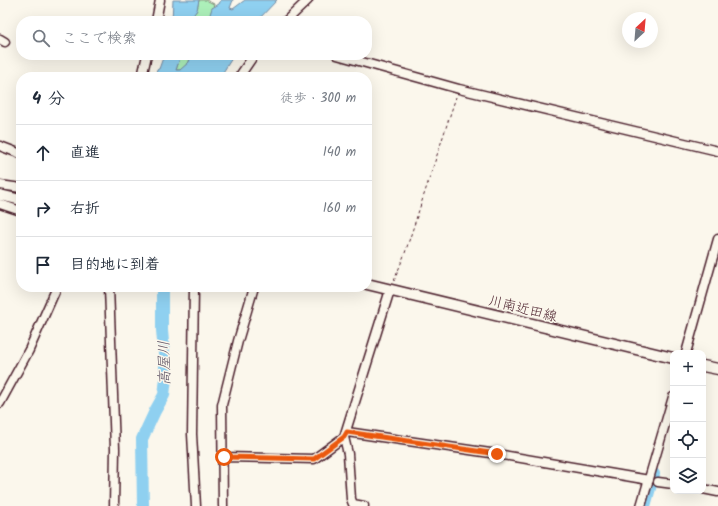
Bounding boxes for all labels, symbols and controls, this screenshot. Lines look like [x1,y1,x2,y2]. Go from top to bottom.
north arrow [622,12,658,48]
search box [16,16,372,60]
icon: search [30,27,52,49]
text: ここで検索 [62,27,137,51]
text: 4 分 [32,86,65,113]
text: 徒歩 · 300 m [281,88,356,109]
text: 直進 [70,141,100,165]
icon: ahead [32,142,54,164]
text: 140 m [323,142,356,163]
text: 右折 [70,197,100,221]
icon: right [32,198,54,220]
text: 160 m [323,198,356,219]
text: 目的地に到着 [70,253,160,277]
icon: arrive [32,254,54,276]
street label: 川南近田線 [486,290,559,328]
water label: 高屋川 [153,340,177,386]
map controls [670,350,706,494]
button: + [670,350,706,386]
button: − [670,386,706,422]
button: locate [670,422,706,458]
route end [488,445,506,463]
route start [215,448,233,466]
button: layers [670,458,706,494]

